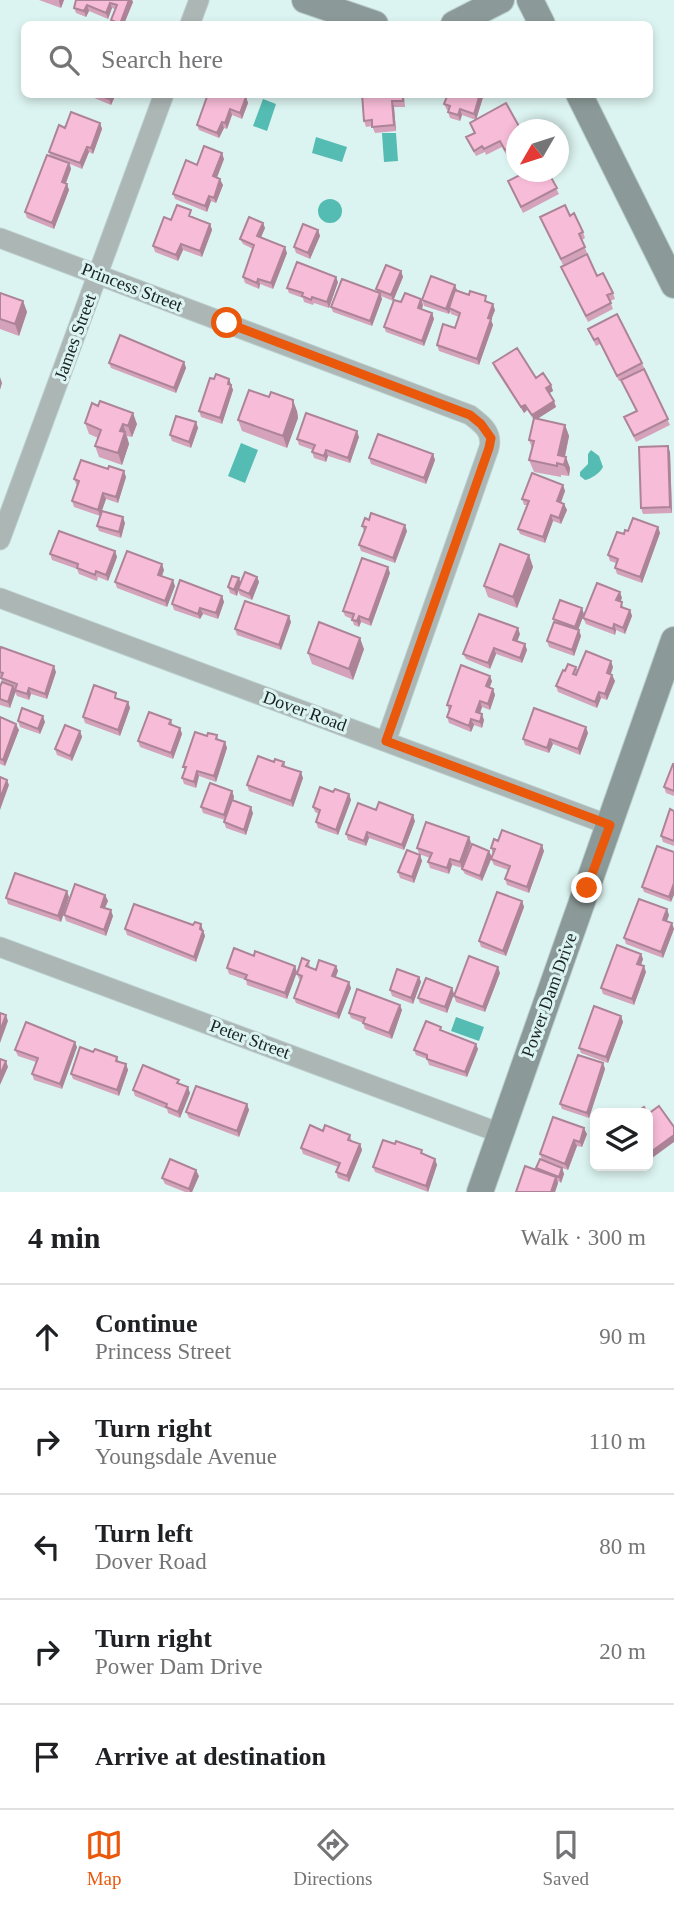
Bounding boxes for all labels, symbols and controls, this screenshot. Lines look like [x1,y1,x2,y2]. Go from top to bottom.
search box [21,21,653,98]
icon: search [45,41,83,79]
text: Search here [101,45,223,74]
north arrow [506,119,569,182]
street label: Princess Street [79,259,185,315]
street label: James Street [50,291,100,383]
route start [211,307,242,338]
street label: Dover Road [260,687,350,735]
route end [571,872,602,903]
street label: Power Dam Drive [517,930,581,1060]
street label: Peter Street [207,1015,293,1063]
map controls [590,1108,653,1171]
button: layers [590,1108,653,1171]
text: 4 min [28,1221,101,1254]
text: Walk · 300 m [521,1225,646,1250]
text: Continue [95,1309,198,1338]
icon: ahead [28,1318,66,1356]
text: 90 m [599,1324,646,1349]
text: Princess Street [95,1339,231,1364]
text: Turn right [95,1414,212,1443]
icon: right [28,1423,66,1461]
text: 110 m [589,1429,646,1454]
text: Youngsdale Avenue [95,1444,277,1469]
text: Turn left [95,1519,193,1548]
icon: left [28,1528,66,1566]
text: 80 m [599,1534,646,1559]
text: Dover Road [95,1549,207,1574]
text: Turn right [95,1624,212,1653]
icon: right [28,1633,66,1671]
text: 20 m [599,1639,646,1664]
text: Power Dam Drive [95,1654,262,1679]
icon: arrive [28,1738,66,1776]
text: Arrive at destination [95,1742,326,1771]
tab: Map [85,1826,123,1890]
tab: Directions [293,1826,372,1890]
tab: Saved [542,1826,589,1890]

